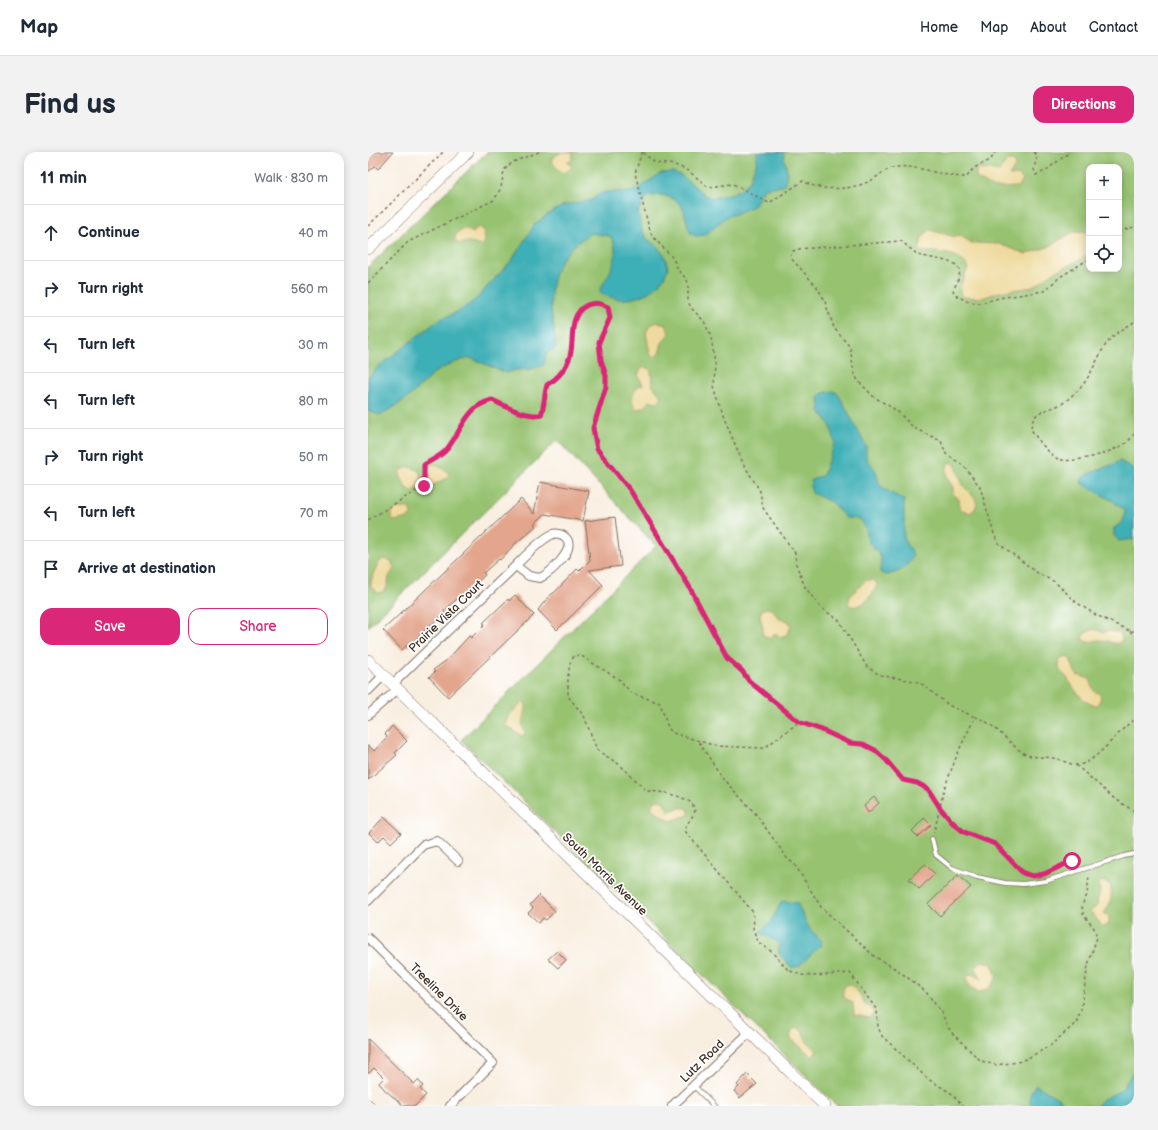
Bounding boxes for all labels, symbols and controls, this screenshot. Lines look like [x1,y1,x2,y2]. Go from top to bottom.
text: Map [20,16,58,39]
text: Home [920,19,958,36]
text: Map [980,19,1008,36]
text: About [1030,19,1067,36]
text: Contact [1089,19,1138,36]
button: Directions [1033,86,1134,123]
text: Find us [24,88,116,121]
map controls [1086,164,1122,272]
button: + [1086,164,1122,200]
text: 11 min [40,168,87,188]
text: Walk · 830 m [254,170,328,186]
button: − [1086,200,1122,236]
icon: ahead [40,222,62,244]
text: Continue [78,223,140,242]
text: 40 m [298,225,328,241]
button: locate [1086,236,1122,272]
icon: right [40,278,62,300]
text: Turn right [78,279,143,298]
text: 560 m [291,281,328,297]
icon: left [40,334,62,356]
text: Turn left [78,335,135,354]
text: 30 m [298,337,328,353]
icon: left [40,390,62,412]
text: Turn left [78,391,135,410]
text: 80 m [299,393,328,409]
icon: right [40,446,62,468]
text: Turn right [78,447,143,466]
text: 50 m [299,449,328,465]
route end [415,477,433,495]
icon: left [40,502,62,524]
text: Turn left [78,503,135,522]
text: 70 m [300,505,328,521]
icon: arrive [40,558,62,580]
text: Arrive at destination [78,559,216,578]
street label: Prairie Vista Court [406,577,487,656]
button: Save [40,608,180,645]
button: Share [188,608,328,645]
street label: South Morris Avenue [559,830,650,919]
route start [1063,852,1081,870]
street label: Treeline Drive [407,960,471,1024]
street label: Lutz Road [677,1037,728,1086]

